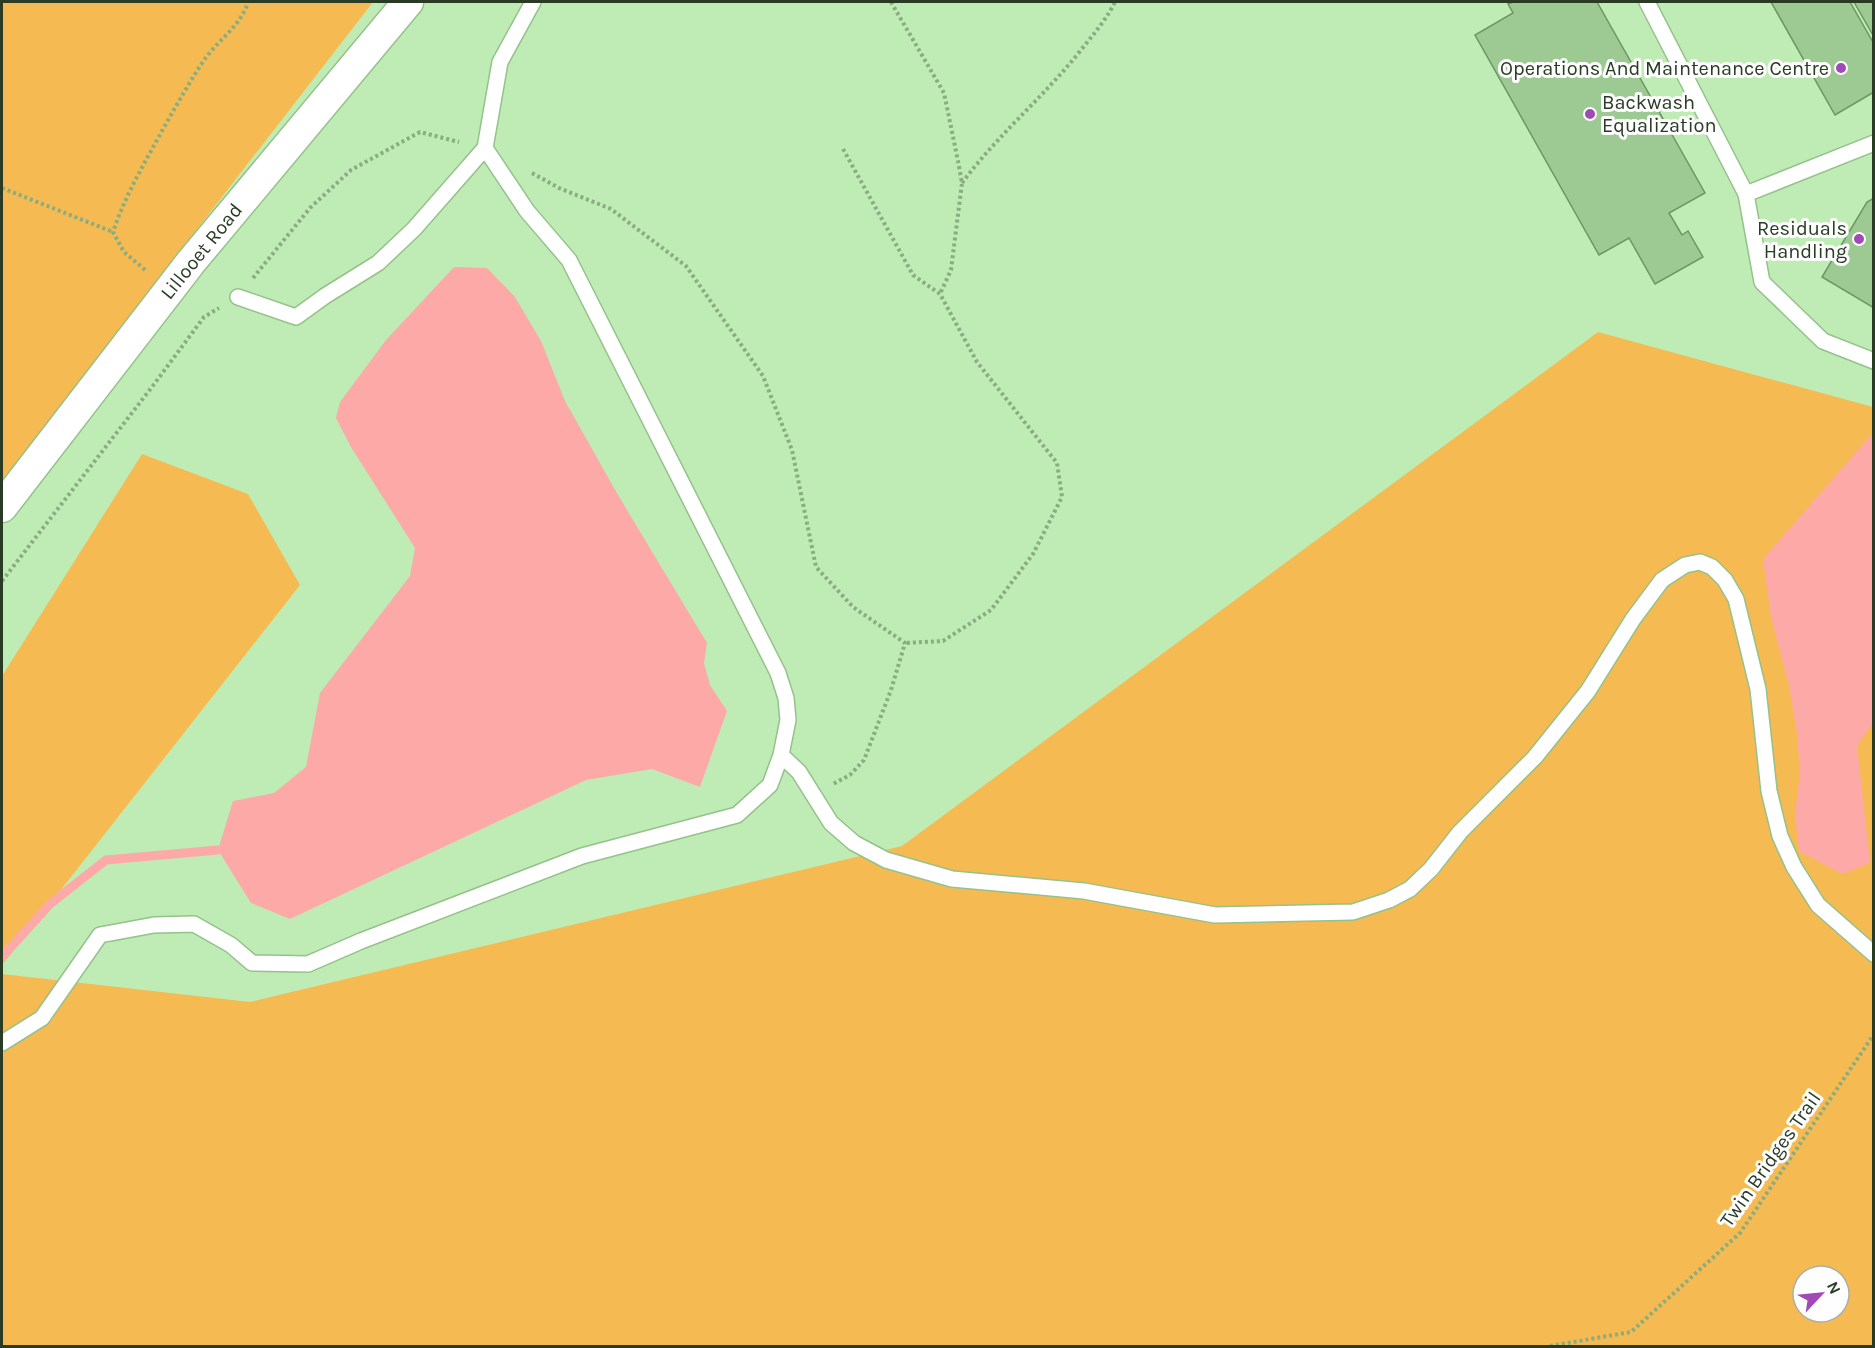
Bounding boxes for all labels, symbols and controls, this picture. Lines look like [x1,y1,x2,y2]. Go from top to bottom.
place label: Operations And Maintenance Centre [1500,57,1829,80]
marker: Operations And Maintenance Centre [1834,61,1848,75]
place label: Backwash Equalization [1602,91,1717,137]
marker: Backwash Equalization [1583,107,1597,121]
street label: Lillooet Road [156,199,247,304]
place label: Residuals Handling [1757,217,1847,263]
marker: Residuals Handling [1852,232,1866,246]
street label: Twin Bridges Trail [1715,1087,1826,1231]
north arrow [1791,1264,1851,1324]
text: N [1823,1278,1845,1297]

